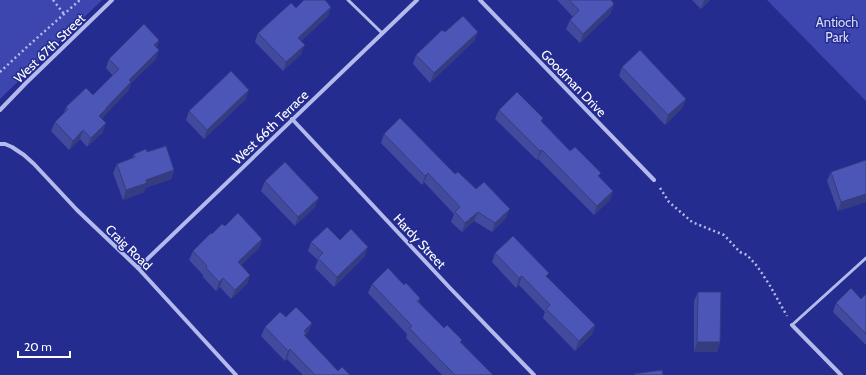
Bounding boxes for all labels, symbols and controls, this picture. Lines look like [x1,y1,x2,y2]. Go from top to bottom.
street label: West 67th Street [10,10,88,86]
park label: Antioch Park [816,14,858,45]
street label: Goodman Drive [538,46,610,120]
street label: West 66th Terrace [229,86,312,167]
street label: Hardy Street [391,210,450,272]
street label: Craig Road [102,221,156,273]
scale bar [18,333,70,359]
text: 20 m [24,339,52,354]

